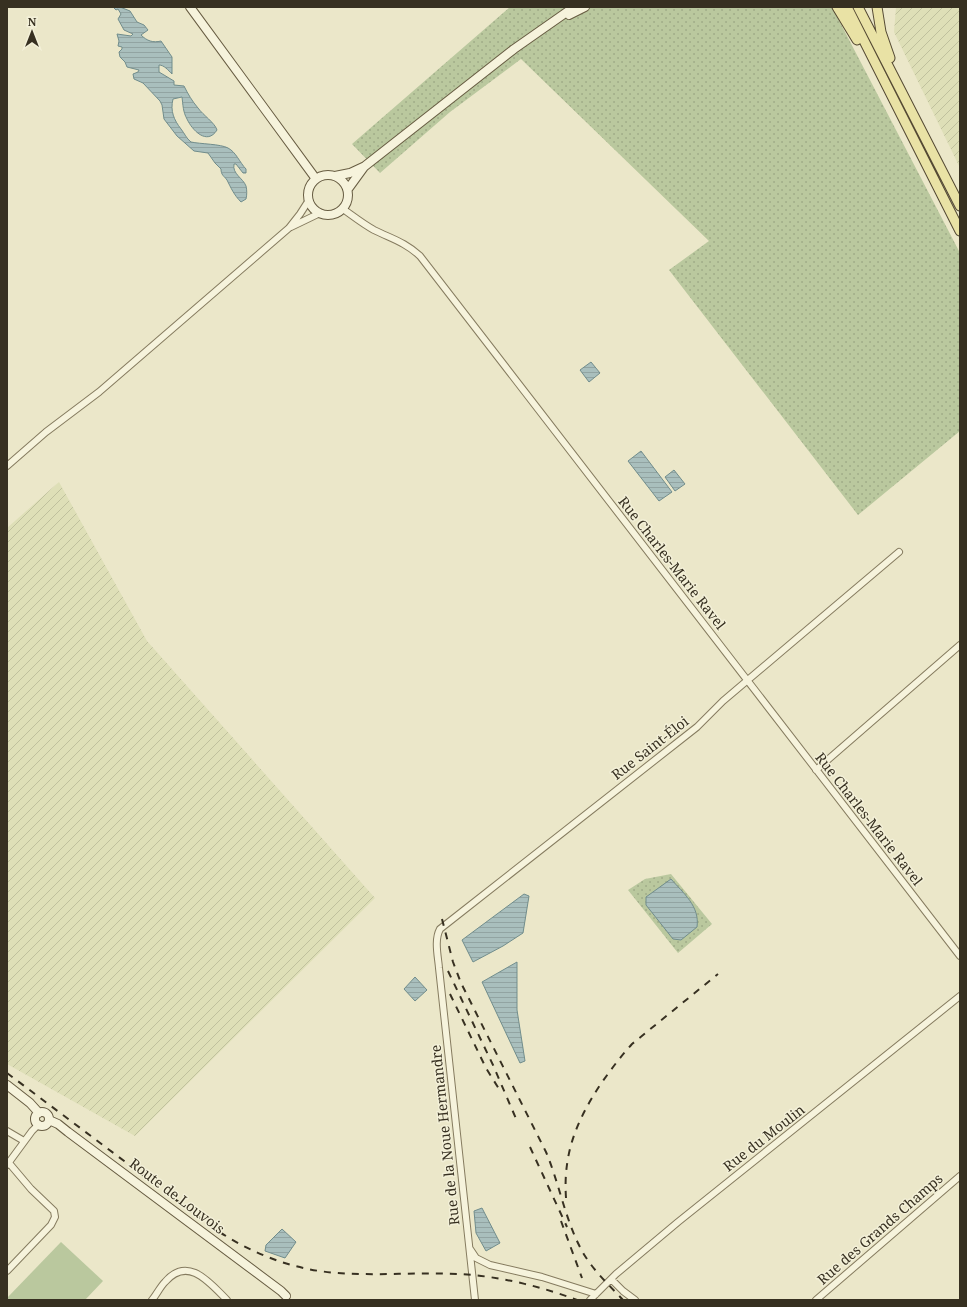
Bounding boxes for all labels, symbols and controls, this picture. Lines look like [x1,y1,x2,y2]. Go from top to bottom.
north arrow [12,12,52,52]
text: N [28,14,37,29]
street label: Rue Charles-Marie Ravel [614,492,731,634]
street label: Rue Saint-Éloi [607,711,693,784]
street label: Rue Charles-Marie Ravel [811,748,928,890]
street label: Rue de la Noue Hermandre [426,1044,463,1226]
street label: Rue du Moulin [719,1100,808,1175]
street label: Route de Louvois [126,1154,229,1238]
street label: Rue des Grands Champs [813,1169,946,1288]

